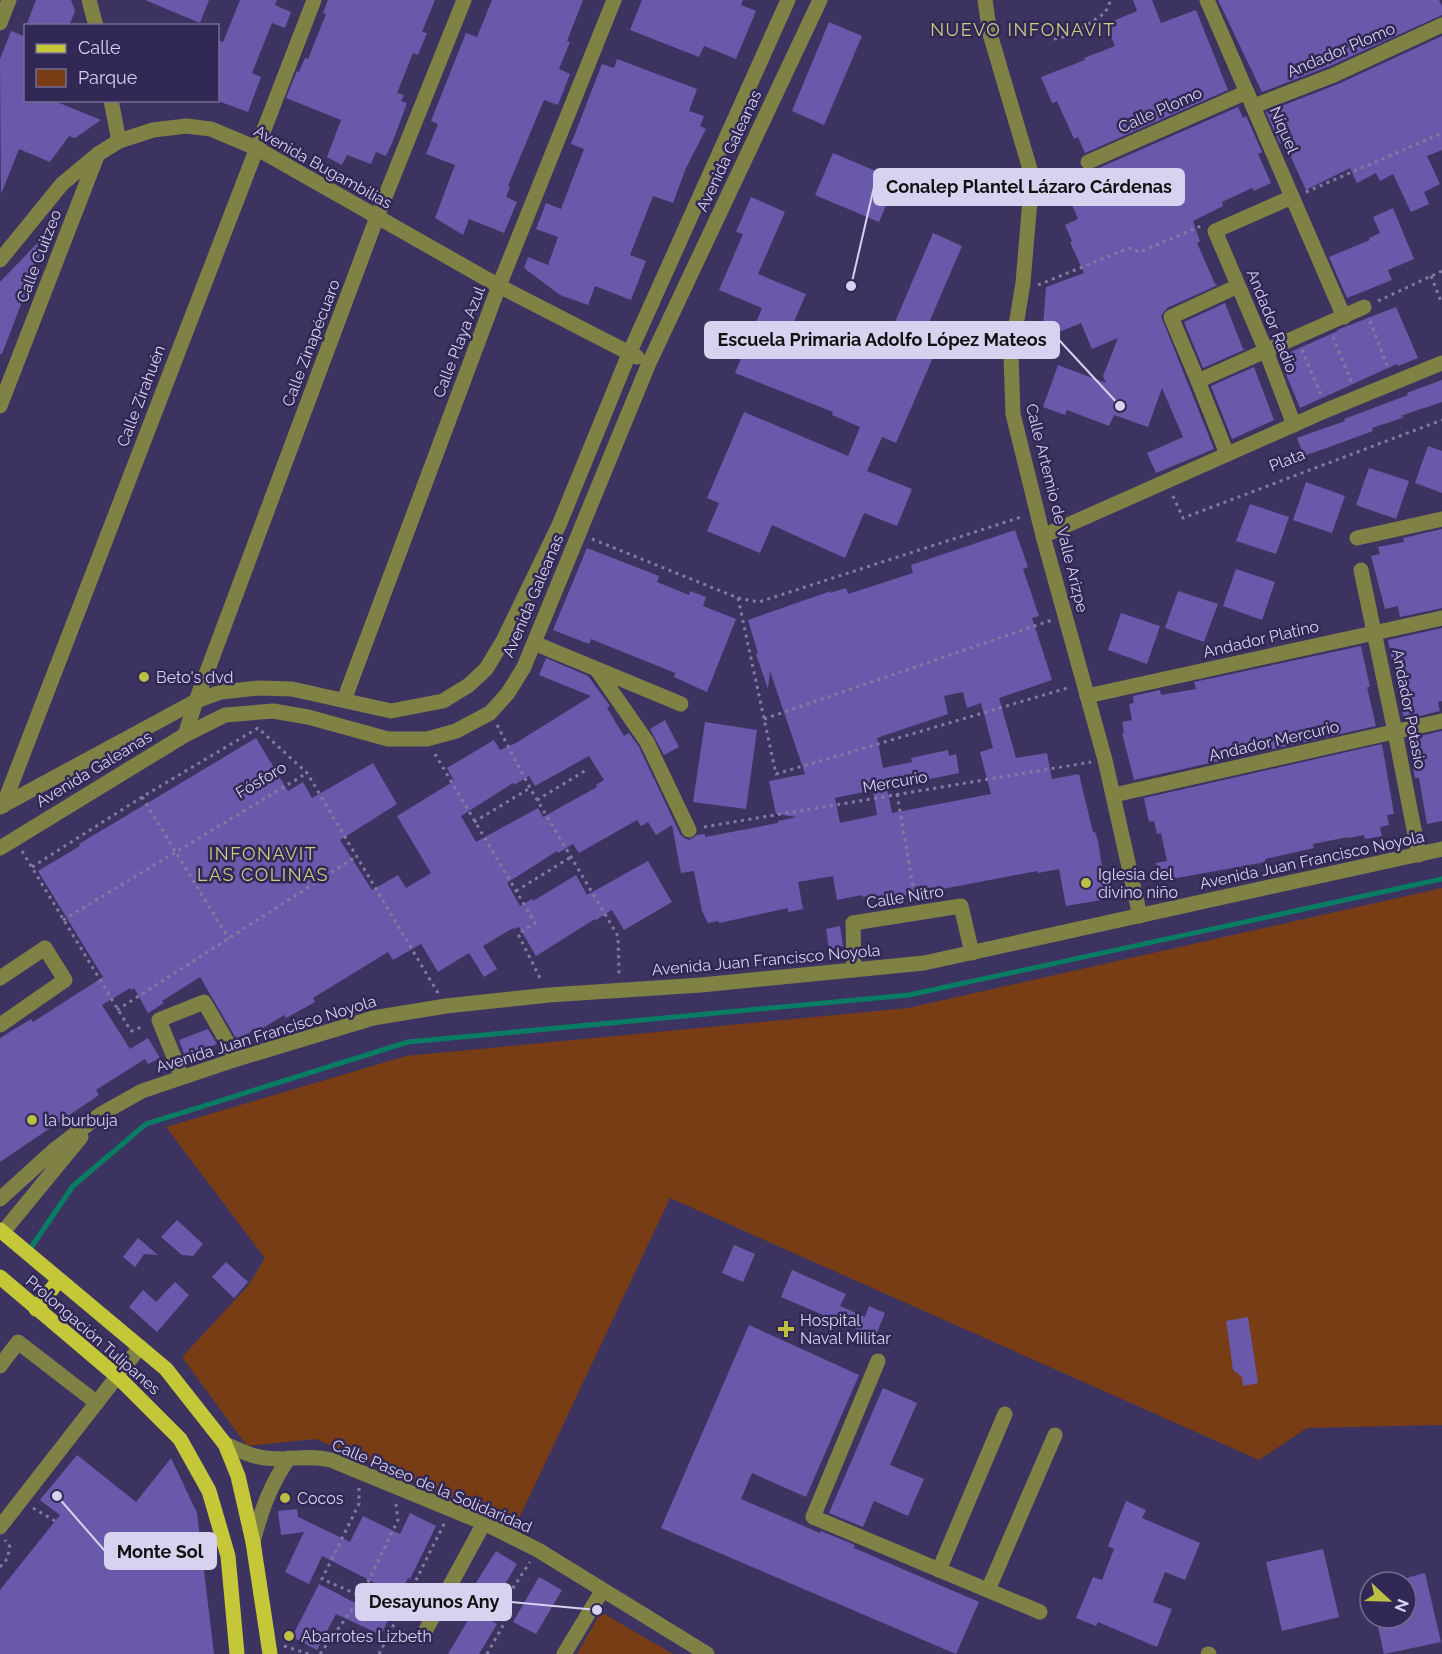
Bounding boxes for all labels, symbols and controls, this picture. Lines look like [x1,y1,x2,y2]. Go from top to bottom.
district label: NUEVO INFONAVIT [930,19,1116,40]
street label: Andador Plomo [1284,19,1398,81]
legend [24,24,219,102]
text: Calle [78,37,121,58]
text: Parque [78,67,138,88]
street label: Calle Plomo [1115,83,1205,137]
street label: Avenida Galeanas [693,87,766,215]
street label: Níquel [1266,104,1303,157]
street label: Avenida Bugambilias [251,121,395,213]
callout: Conalep Plantel Lázaro Cárdenas [874,169,1184,205]
text: Conalep Plantel Lázaro Cárdenas [886,176,1172,197]
street label: Calle Cuitzeo [13,207,65,305]
street label: Andador Radio [1243,267,1301,375]
street label: Calle Zinapécuaro [278,277,344,409]
street label: Calle Playa Azul [429,283,489,400]
callout: Escuela Primaria Adolfo López Mateos [705,322,1059,358]
text: Escuela Primaria Adolfo López Mateos [717,329,1047,350]
street label: Calle Zirahuén [113,343,169,449]
street label: Calle Artemio de Valle Arizpe [1022,402,1092,614]
street label: Plata [1266,444,1308,476]
street label: Avenida Galeanas [498,531,568,660]
street label: Andador Platino [1201,616,1321,662]
street label: Andador Potasio [1388,647,1430,771]
place label: Beto's dvd [156,668,233,687]
marker: Beto's dvd [137,670,151,684]
street label: Andador Mercurio [1207,717,1341,765]
street label: Avenida Galeanas [33,727,156,811]
street label: Fósforo [232,758,290,802]
street label: Mercurio [861,767,929,797]
street label: Avenida Juan Francisco Noyola [1198,827,1426,893]
district label: INFONAVIT LAS COLINAS [197,843,329,885]
place label: Iglesia del divino niño [1098,865,1178,902]
marker: Iglesia del divino niño [1079,876,1093,890]
street label: Calle Nitro [865,882,945,912]
street label: Avenida Juan Francisco Noyola [651,941,881,979]
street label: Avenida Juan Francisco Noyola [154,991,378,1077]
place label: la burbuja [44,1111,118,1130]
marker: la burbuja [25,1113,39,1127]
street label: Prolongación Tulipanes [22,1271,164,1399]
place label: Hospital Naval Militar [800,1311,891,1348]
marker: Hospital Naval Militar [777,1320,795,1338]
street label: Calle Paseo de la Solidaridad [329,1435,535,1537]
place label: Cocos [297,1489,344,1508]
marker: Cocos [278,1491,292,1505]
callout: Monte Sol [105,1533,216,1569]
text: Monte Sol [117,1541,204,1562]
north arrow [1358,1570,1418,1630]
callout: Desayunos Any [356,1584,511,1620]
text: Desayunos Any [369,1591,499,1612]
text: N [1390,1596,1413,1615]
place label: Abarrotes Lizbeth [301,1627,432,1646]
marker: Abarrotes Lizbeth [282,1629,296,1643]

